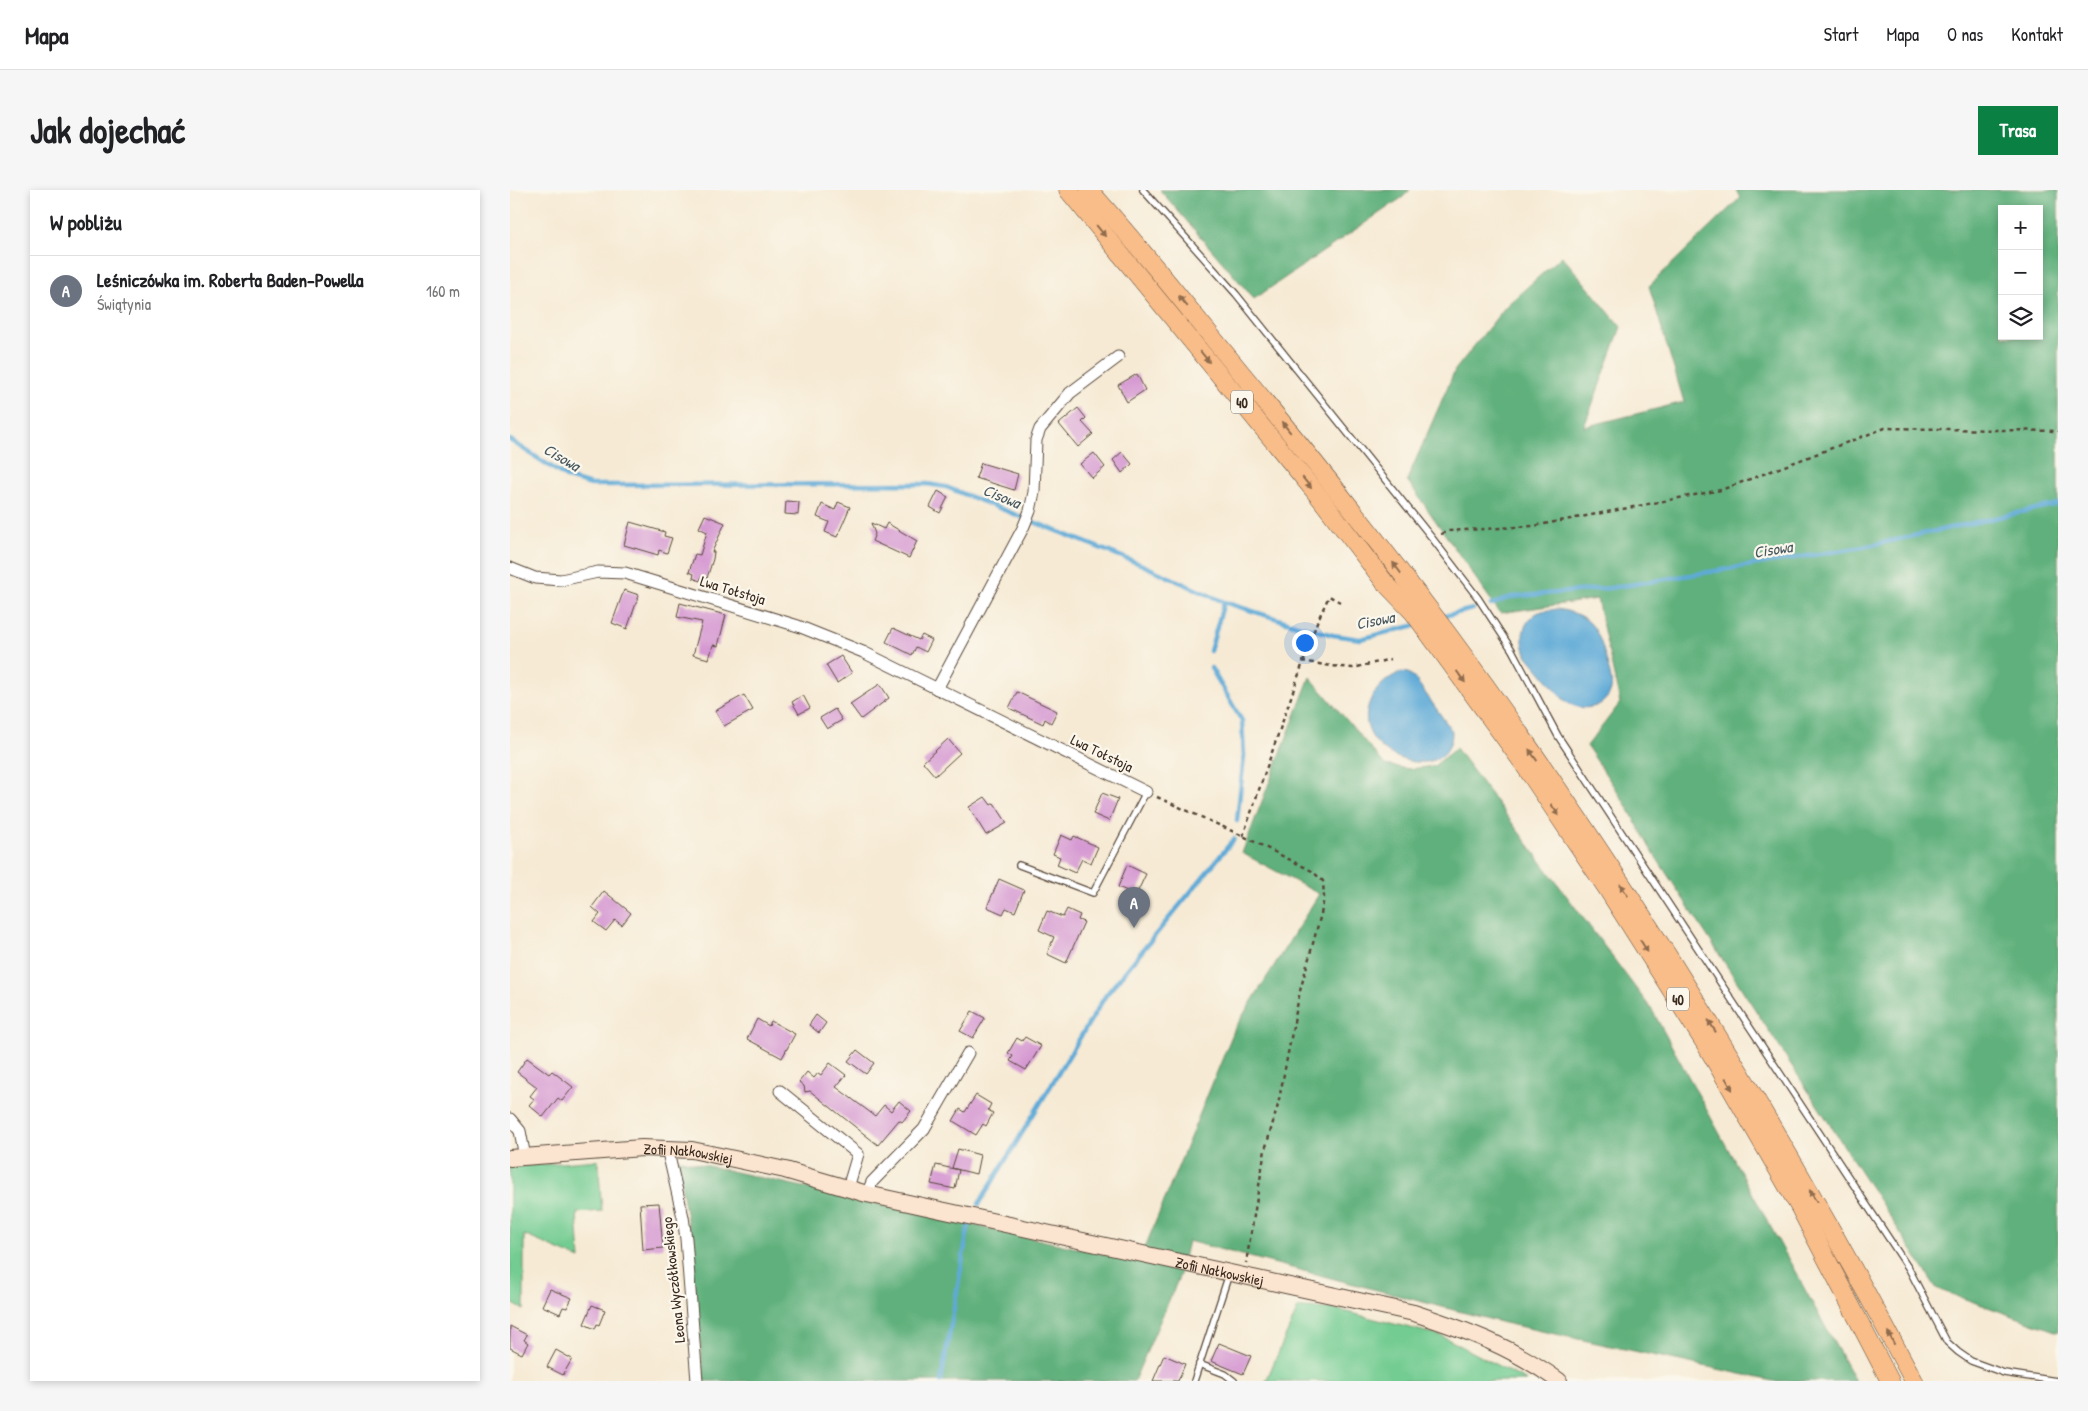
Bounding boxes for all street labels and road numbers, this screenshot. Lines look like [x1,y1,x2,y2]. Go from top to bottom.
road number: 40 [1231,390,1253,413]
street label: Lwa Tołstoja [698,570,768,610]
street label: Lwa Tołstoja [1067,729,1137,777]
road number: 40 [1667,988,1689,1011]
street label: Zofii Nałkowskiej [643,1138,735,1169]
street label: Leona Wyczółkowskiego [656,1216,690,1344]
street label: Zofii Nałkowskiej [1173,1251,1266,1291]

